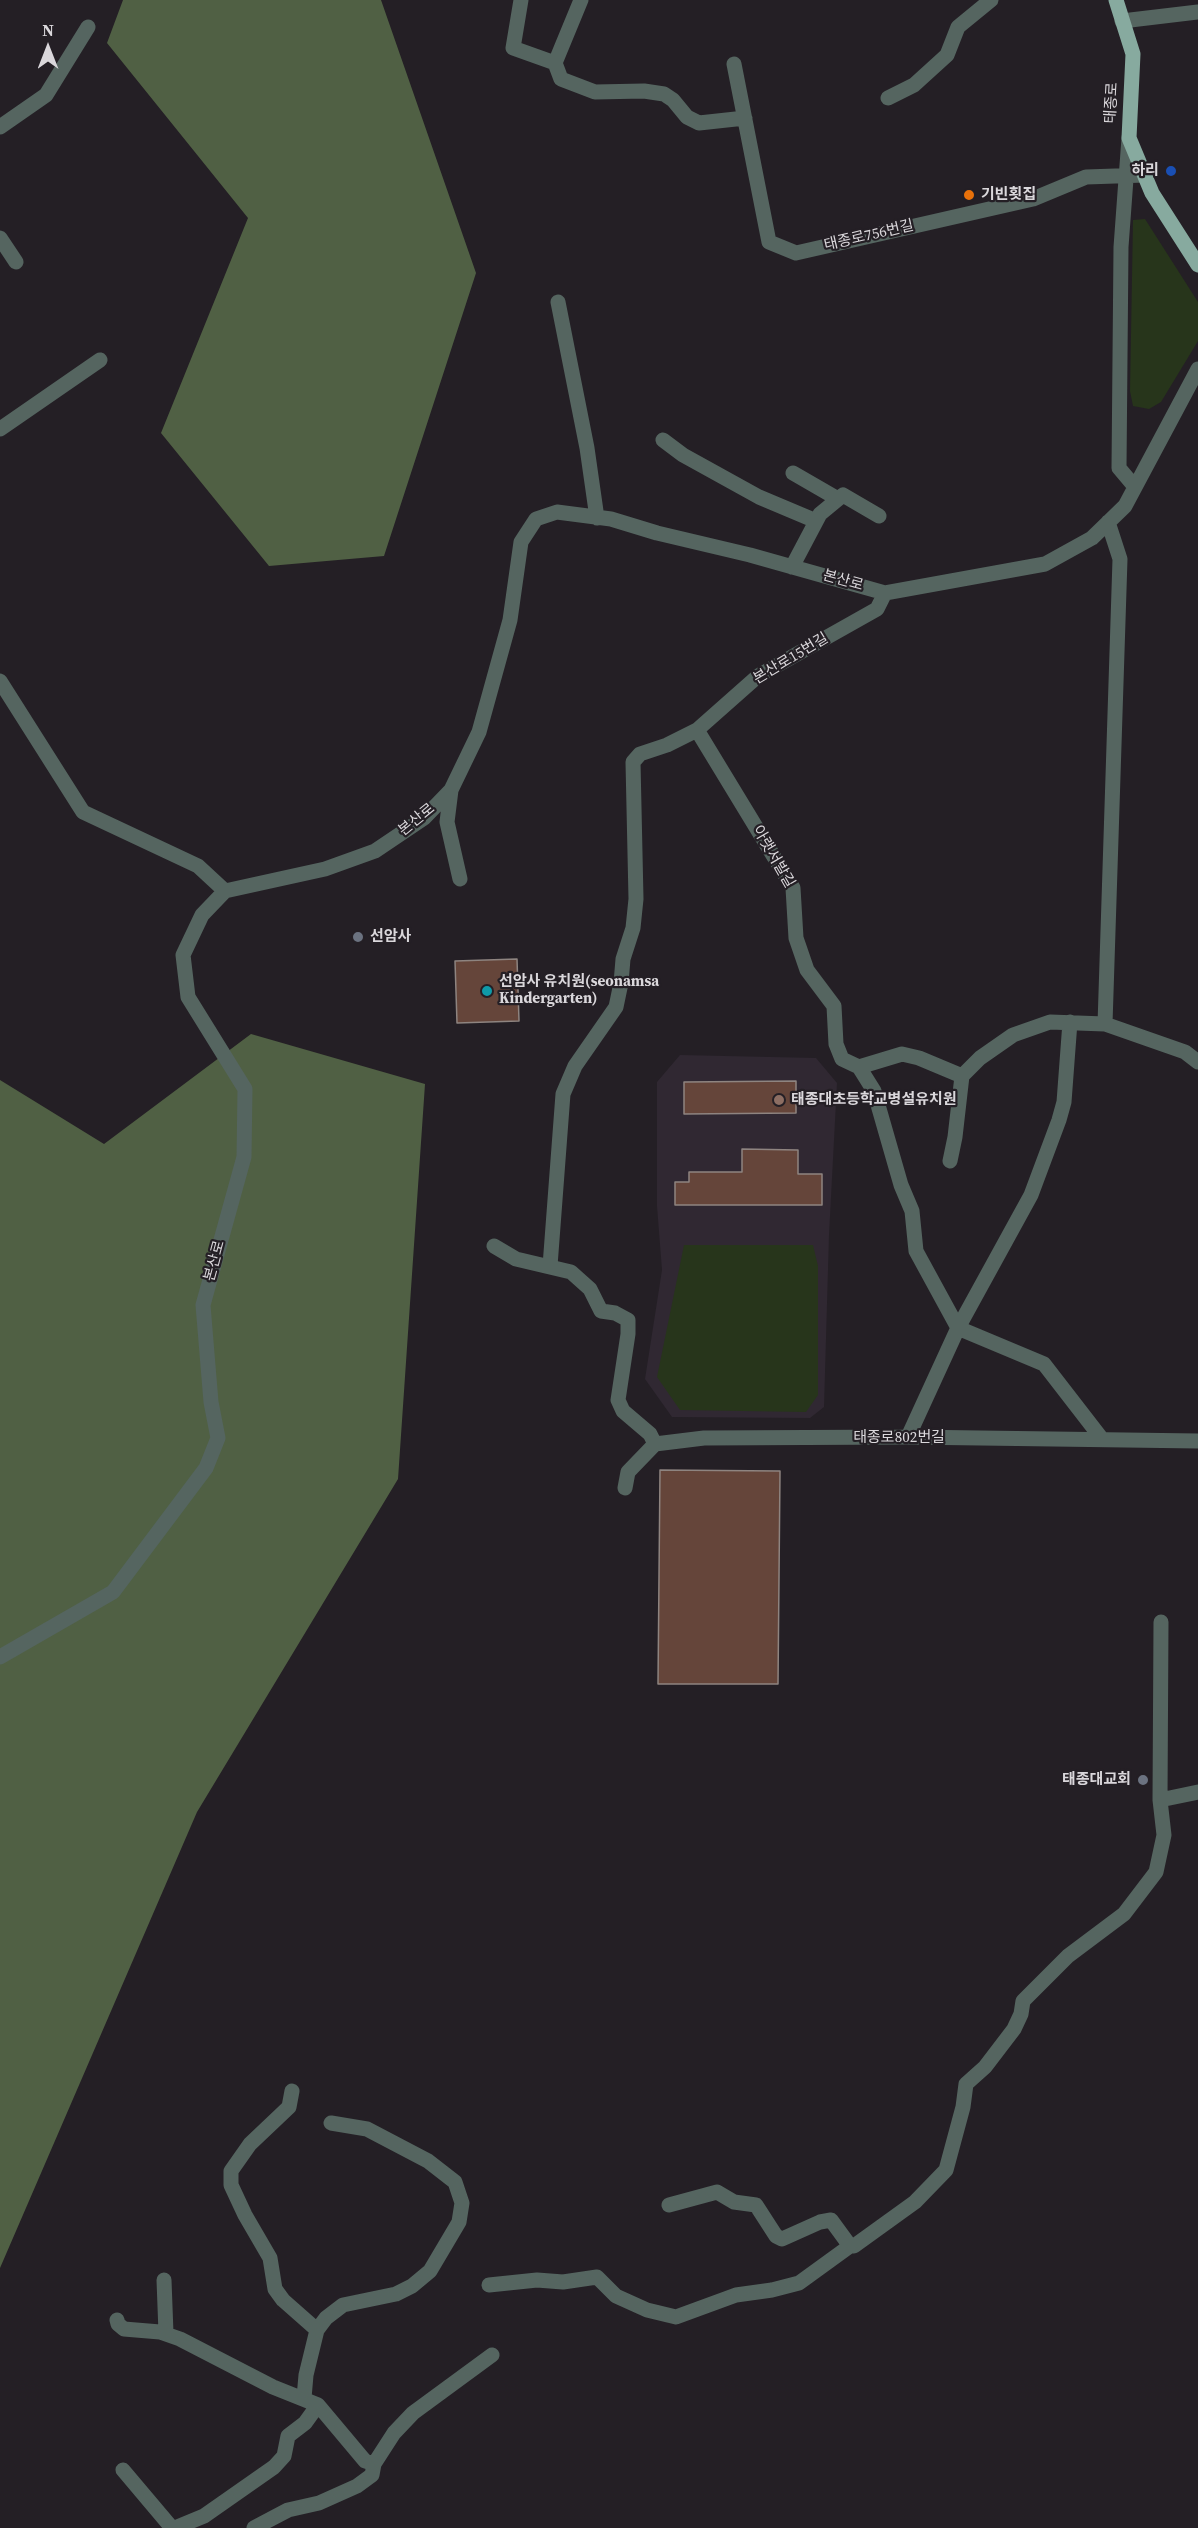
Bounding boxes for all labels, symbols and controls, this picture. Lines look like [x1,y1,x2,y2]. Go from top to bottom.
north arrow [18,18,78,78]
text: N [42,19,54,41]
street label: 태종로 [1102,82,1122,124]
place label: 하리 [1131,162,1159,180]
marker: 하리 [1164,164,1178,178]
place label: 기빈횟집 [981,186,1036,204]
marker: 기빈횟집 [962,188,976,202]
street label: 태종로756번길 [822,217,916,255]
street label: 본산로 [821,567,865,595]
street label: 본산로15번길 [750,630,832,688]
street label: 본산로 [395,800,439,840]
street label: 아랫서발길 [748,823,798,891]
place label: 선암사 [370,928,411,946]
marker: 선암사 [351,930,365,944]
place label: 선암사 유치원(seonamsa Kindergarten) [499,973,659,1008]
marker: 선암사 유치원(seonamsa Kindergarten) [480,984,494,998]
place label: 태종대초등학교병설유치원 [791,1091,957,1109]
marker: 태종대초등학교병설유치원 [772,1093,786,1107]
street label: 본산로 [201,1239,229,1283]
street label: 태종로802번길 [853,1429,945,1447]
place label: 태종대교회 [1062,1771,1131,1789]
marker: 태종대교회 [1136,1773,1150,1787]

